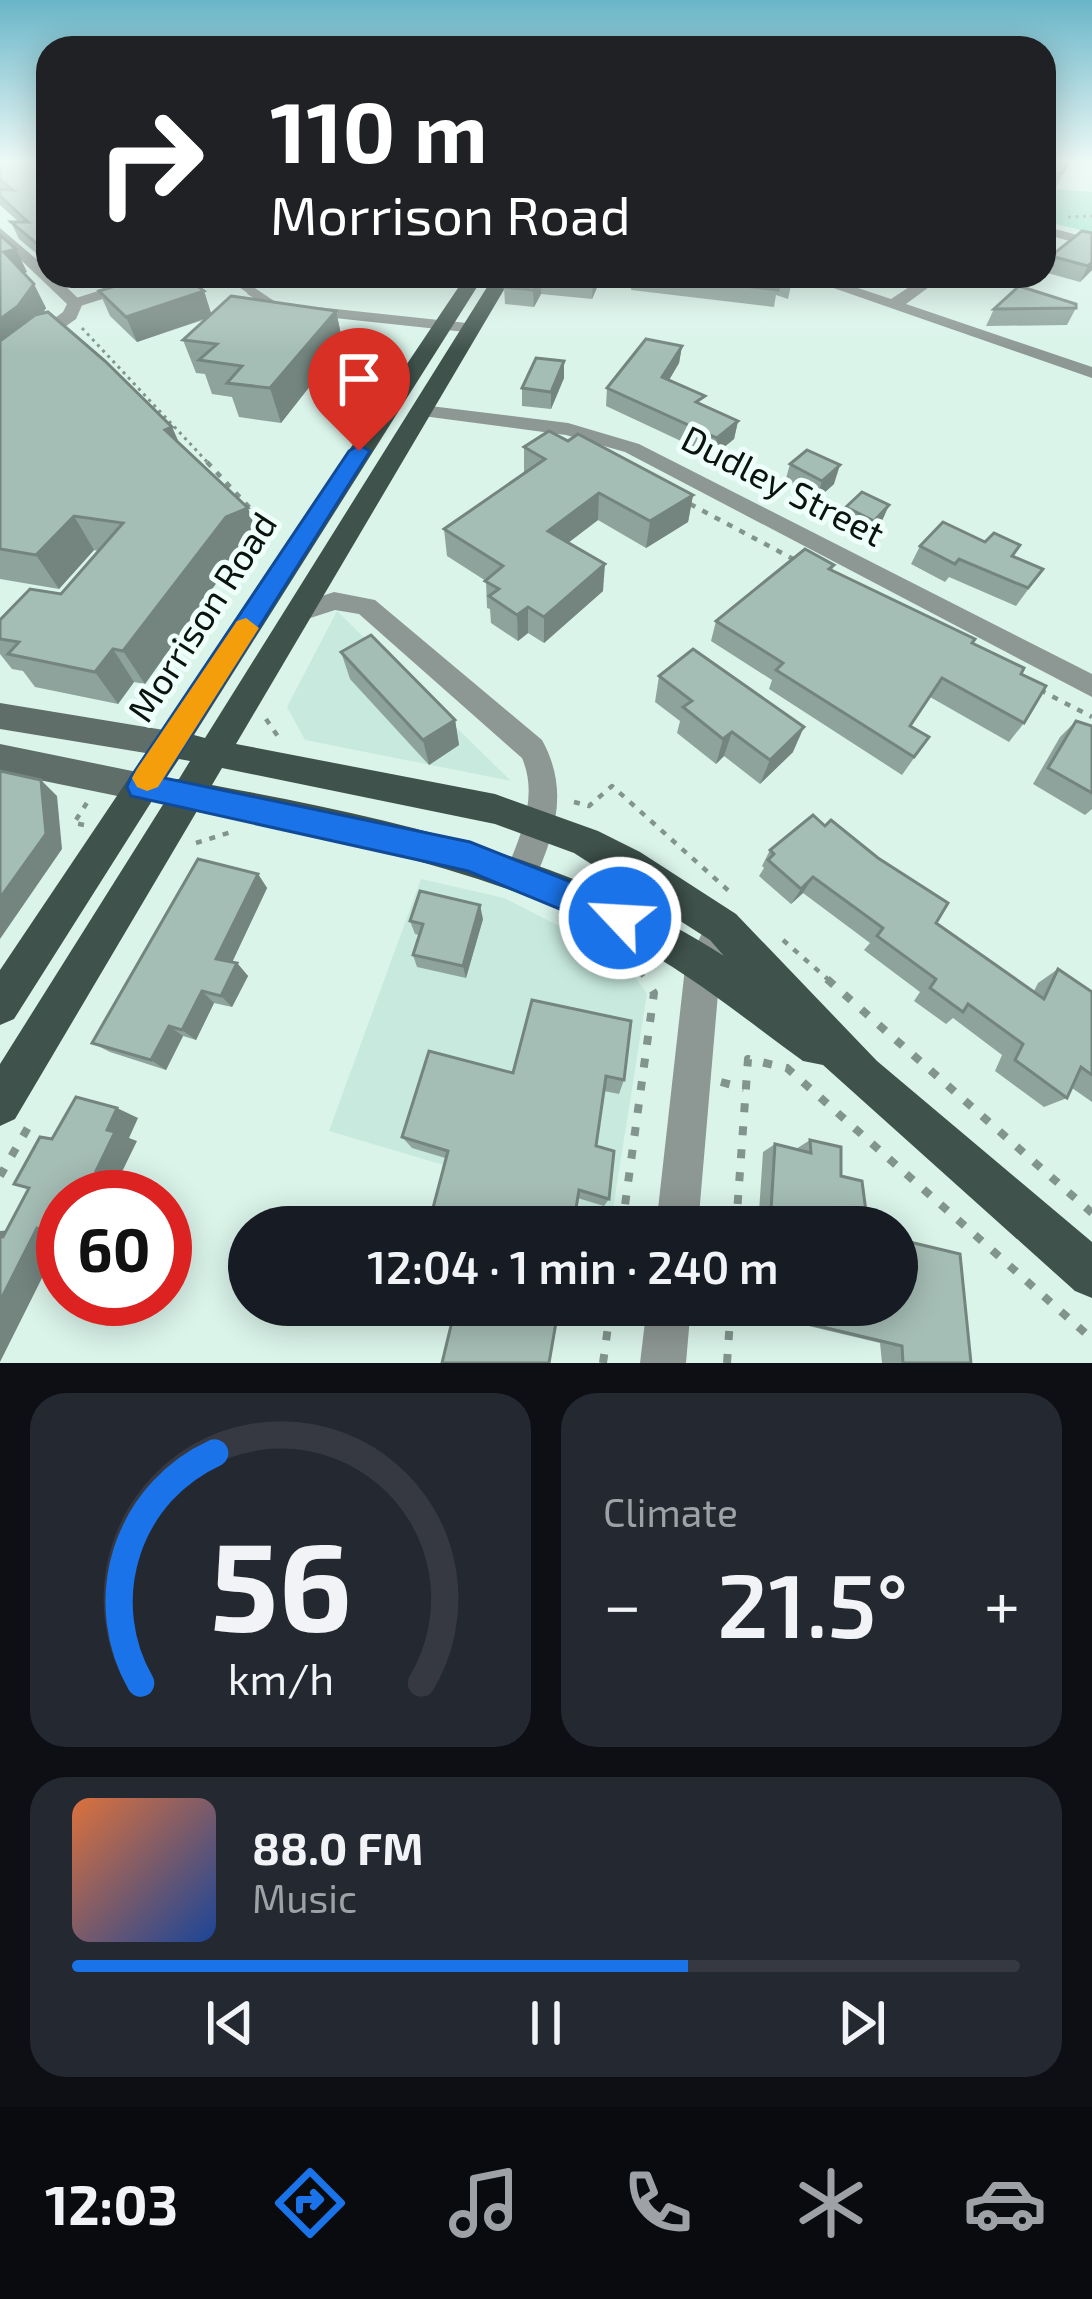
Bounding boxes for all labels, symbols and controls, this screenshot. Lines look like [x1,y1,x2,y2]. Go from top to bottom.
text: 110 m [270,79,488,180]
icon: right [72,84,228,240]
text: Morrison Road [270,181,631,246]
pin [308,328,410,451]
icon: arrive [326,346,392,412]
street label: Dudley Street [675,415,892,554]
street label: Morrison Road [117,504,284,729]
position arrow [557,855,683,981]
speed limit sign: 60 [36,1170,192,1326]
text: 12:04 · 1 min · 240 m [367,1239,779,1293]
text: Climate [603,1488,738,1535]
text: 56 [209,1507,352,1657]
text: 21.5° [717,1548,908,1656]
text: − [603,1563,642,1642]
text: + [984,1563,1020,1642]
text: km/h [227,1652,334,1704]
text: 88.0 FM [252,1820,423,1874]
text: Music [252,1874,357,1921]
icon: previous [197,1990,263,2056]
icon: pause [513,1990,579,2056]
icon: next [829,1990,895,2056]
icon: directions [268,2161,352,2245]
icon: music [442,2161,526,2245]
icon: phone [616,2161,700,2245]
icon: climate [789,2161,873,2245]
icon: car [963,2161,1047,2245]
text: 12:03 [45,2171,178,2236]

